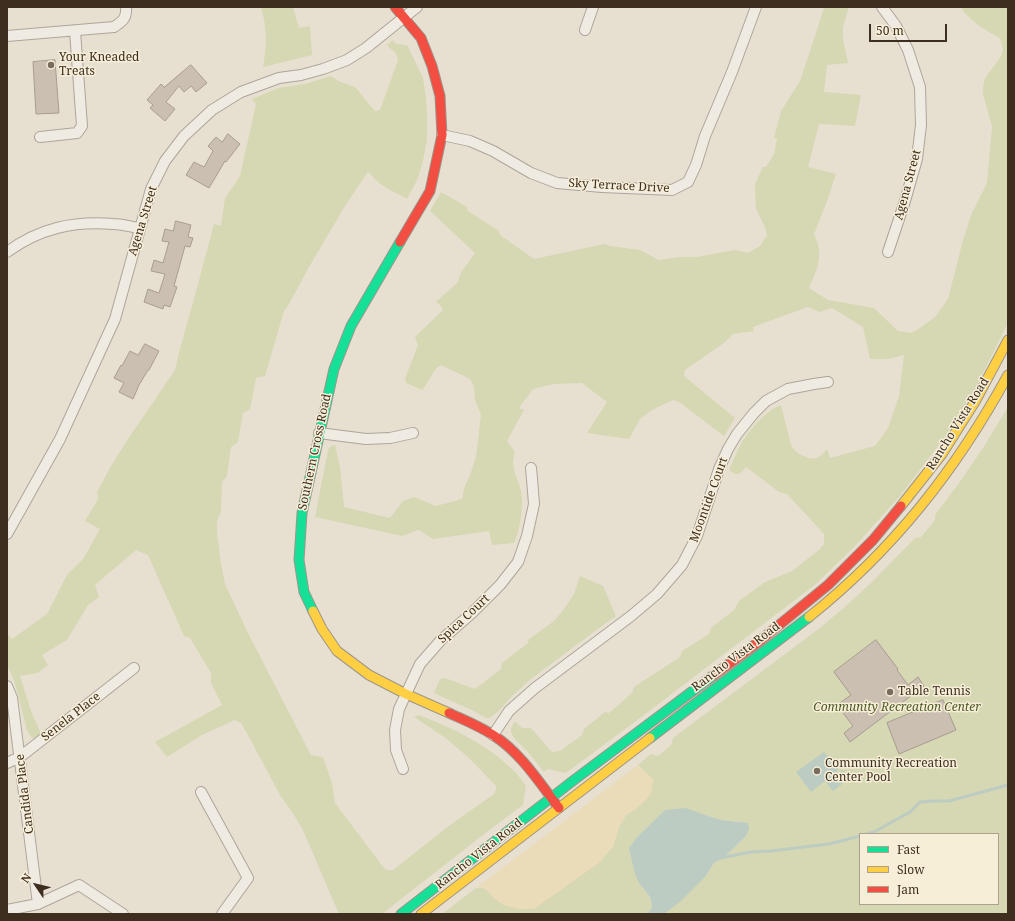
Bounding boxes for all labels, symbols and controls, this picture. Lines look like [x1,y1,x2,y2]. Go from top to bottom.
scale bar [871,16,949,42]
text: 50 m [876,22,904,39]
place label: Your Kneaded Treats [59,51,139,79]
marker: Your Kneaded Treats [46,60,56,70]
street label: Agena Street [892,148,924,222]
street label: Sky Terrace Drive [568,176,670,196]
street label: Agena Street [126,184,160,258]
street label: Rancho Vista Road [924,375,992,473]
street label: Southern Cross Road [296,392,334,512]
street label: Moontide Court [687,455,731,545]
street label: Spica Court [435,591,493,647]
street label: Rancho Vista Road [689,619,783,695]
place label: Table Tennis [898,685,970,699]
marker: Table Tennis [885,687,895,697]
street label: Senela Place [39,690,103,744]
park label: Community Recreation Center [813,701,981,715]
street label: Candida Place [13,753,37,835]
place label: Community Recreation Center Pool [825,757,957,785]
marker: Community Recreation Center Pool [812,766,822,776]
street label: Rancho Vista Road [433,816,525,892]
legend [859,833,999,905]
text: Fast [897,841,920,858]
text: Slow [897,861,925,878]
north arrow [16,865,56,905]
text: N [17,870,34,886]
text: Jam [897,881,919,898]

